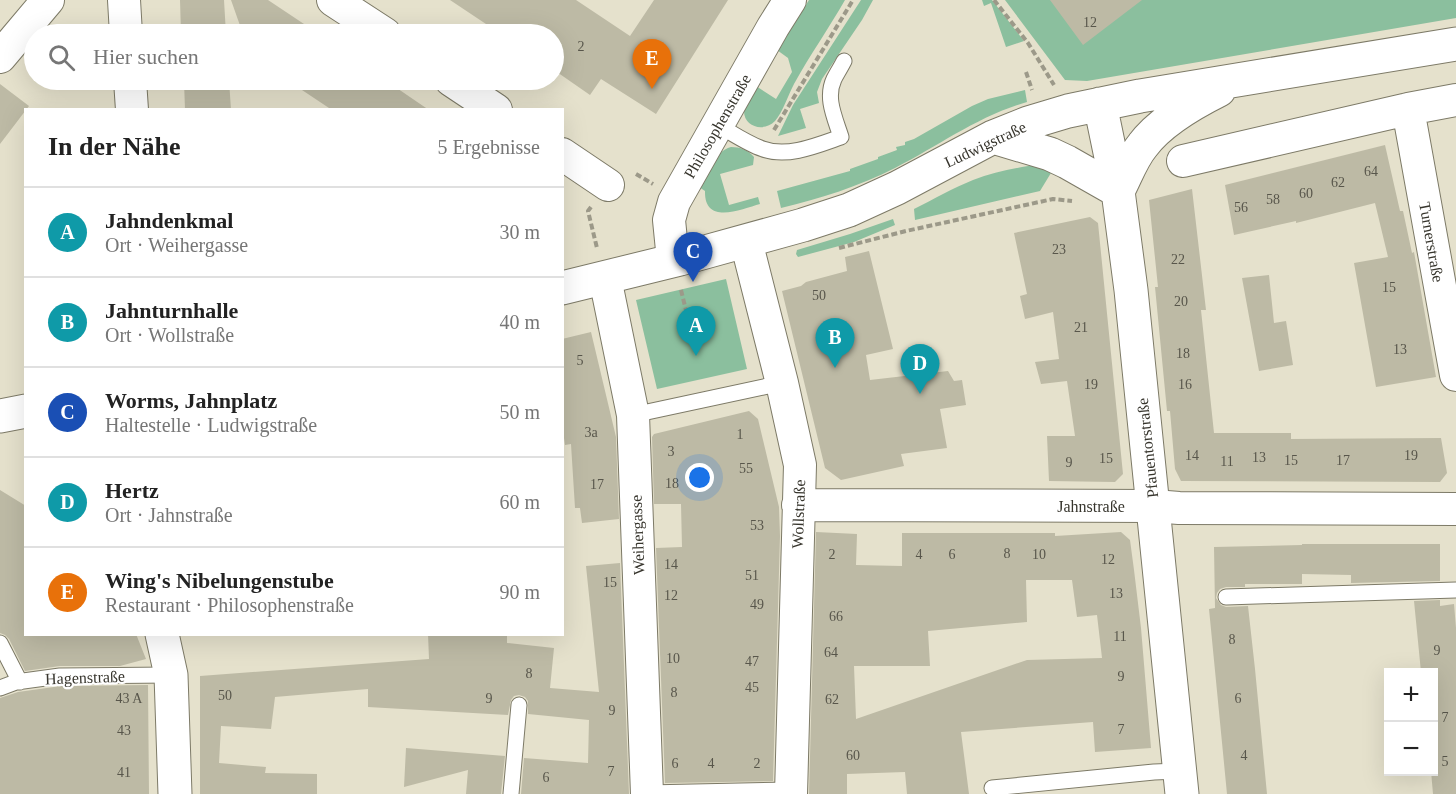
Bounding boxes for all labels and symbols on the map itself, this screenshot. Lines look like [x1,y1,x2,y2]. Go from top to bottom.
house number: 12 [1083,15,1097,30]
house number: 2 [578,39,585,54]
pin: E [632,40,672,89]
street label: Philosophenstraße [681,71,755,182]
street label: Ludwigstraße [942,118,1029,172]
house number: 64 [1364,164,1378,179]
house number: 62 [1331,175,1345,190]
house number: 60 [1299,186,1313,201]
house number: 58 [1266,192,1280,207]
house number: 56 [1234,200,1248,215]
street label: Turnerstraße [1416,201,1447,284]
pin: C [674,232,712,282]
house number: 23 [1052,242,1066,257]
house number: 22 [1171,252,1185,267]
house number: 15 [1382,280,1396,295]
house number: 50 [812,288,826,303]
house number: 20 [1174,294,1188,309]
pin: A [676,306,716,356]
pin: B [816,318,854,368]
house number: 21 [1074,320,1088,335]
house number: 13 [1393,342,1407,357]
pin: D [900,344,940,394]
house number: 18 [1176,346,1190,361]
house number: 5 [577,353,584,368]
house number: 19 [1084,377,1098,392]
house number: 16 [1178,377,1192,392]
street label: Pfauentorstraße [1134,397,1161,499]
house number: 3a [584,425,598,440]
house number: 1 [737,427,744,442]
house number: 3 [668,444,675,459]
house number: 14 [1185,448,1199,463]
house number: 19 [1404,448,1418,463]
house number: 13 [1252,450,1266,465]
house number: 15 [1099,451,1113,466]
house number: 15 [1284,453,1298,468]
house number: 17 [1336,453,1350,468]
house number: 11 [1220,454,1234,469]
house number: 9 [1066,455,1073,470]
house number: 55 [739,461,753,476]
your location [685,463,714,492]
house number: 18 [665,476,679,491]
house number: 17 [590,477,604,492]
street label: Wollstraße [789,479,808,549]
street label: Weihergasse [628,495,648,575]
street label: Jahnstraße [1057,498,1125,515]
house number: 53 [750,518,764,533]
house number: 8 [1004,546,1011,561]
house number: 2 [829,547,836,562]
house number: 4 [916,547,923,562]
house number: 6 [949,547,956,562]
house number: 10 [1032,547,1046,562]
house number: 12 [1101,552,1115,567]
house number: 14 [664,557,678,572]
house number: 51 [745,568,759,583]
house number: 15 [603,575,617,590]
house number: 13 [1109,586,1123,601]
house number: 12 [664,588,678,603]
house number: 49 [750,597,764,612]
house number: 66 [829,609,843,624]
house number: 11 [1113,629,1127,644]
house number: 8 [1229,632,1236,647]
house number: 9 [1434,643,1441,658]
house number: 64 [824,645,838,660]
house number: 10 [666,651,680,666]
house number: 47 [745,654,759,669]
house number: 8 [526,666,533,681]
street label: Hagenstraße [45,668,125,688]
house number: 9 [1118,669,1125,684]
house number: 45 [745,680,759,695]
house number: 8 [671,685,678,700]
house number: 50 [218,688,232,703]
house number: 43 A [116,691,143,706]
house number: 9 [486,691,493,706]
house number: 6 [1235,691,1242,706]
house number: 62 [825,692,839,707]
house number: 9 [609,703,616,718]
house number: 7 [1442,710,1449,725]
house number: 7 [1118,722,1125,737]
house number: 43 [117,723,131,738]
house number: 60 [846,748,860,763]
house number: 4 [1241,748,1248,763]
house number: 5 [1442,754,1449,769]
house number: 6 [672,756,679,771]
house number: 4 [708,756,715,771]
house number: 2 [754,756,761,771]
house number: 7 [608,764,615,779]
house number: 41 [117,765,131,780]
house number: 6 [543,770,550,785]

